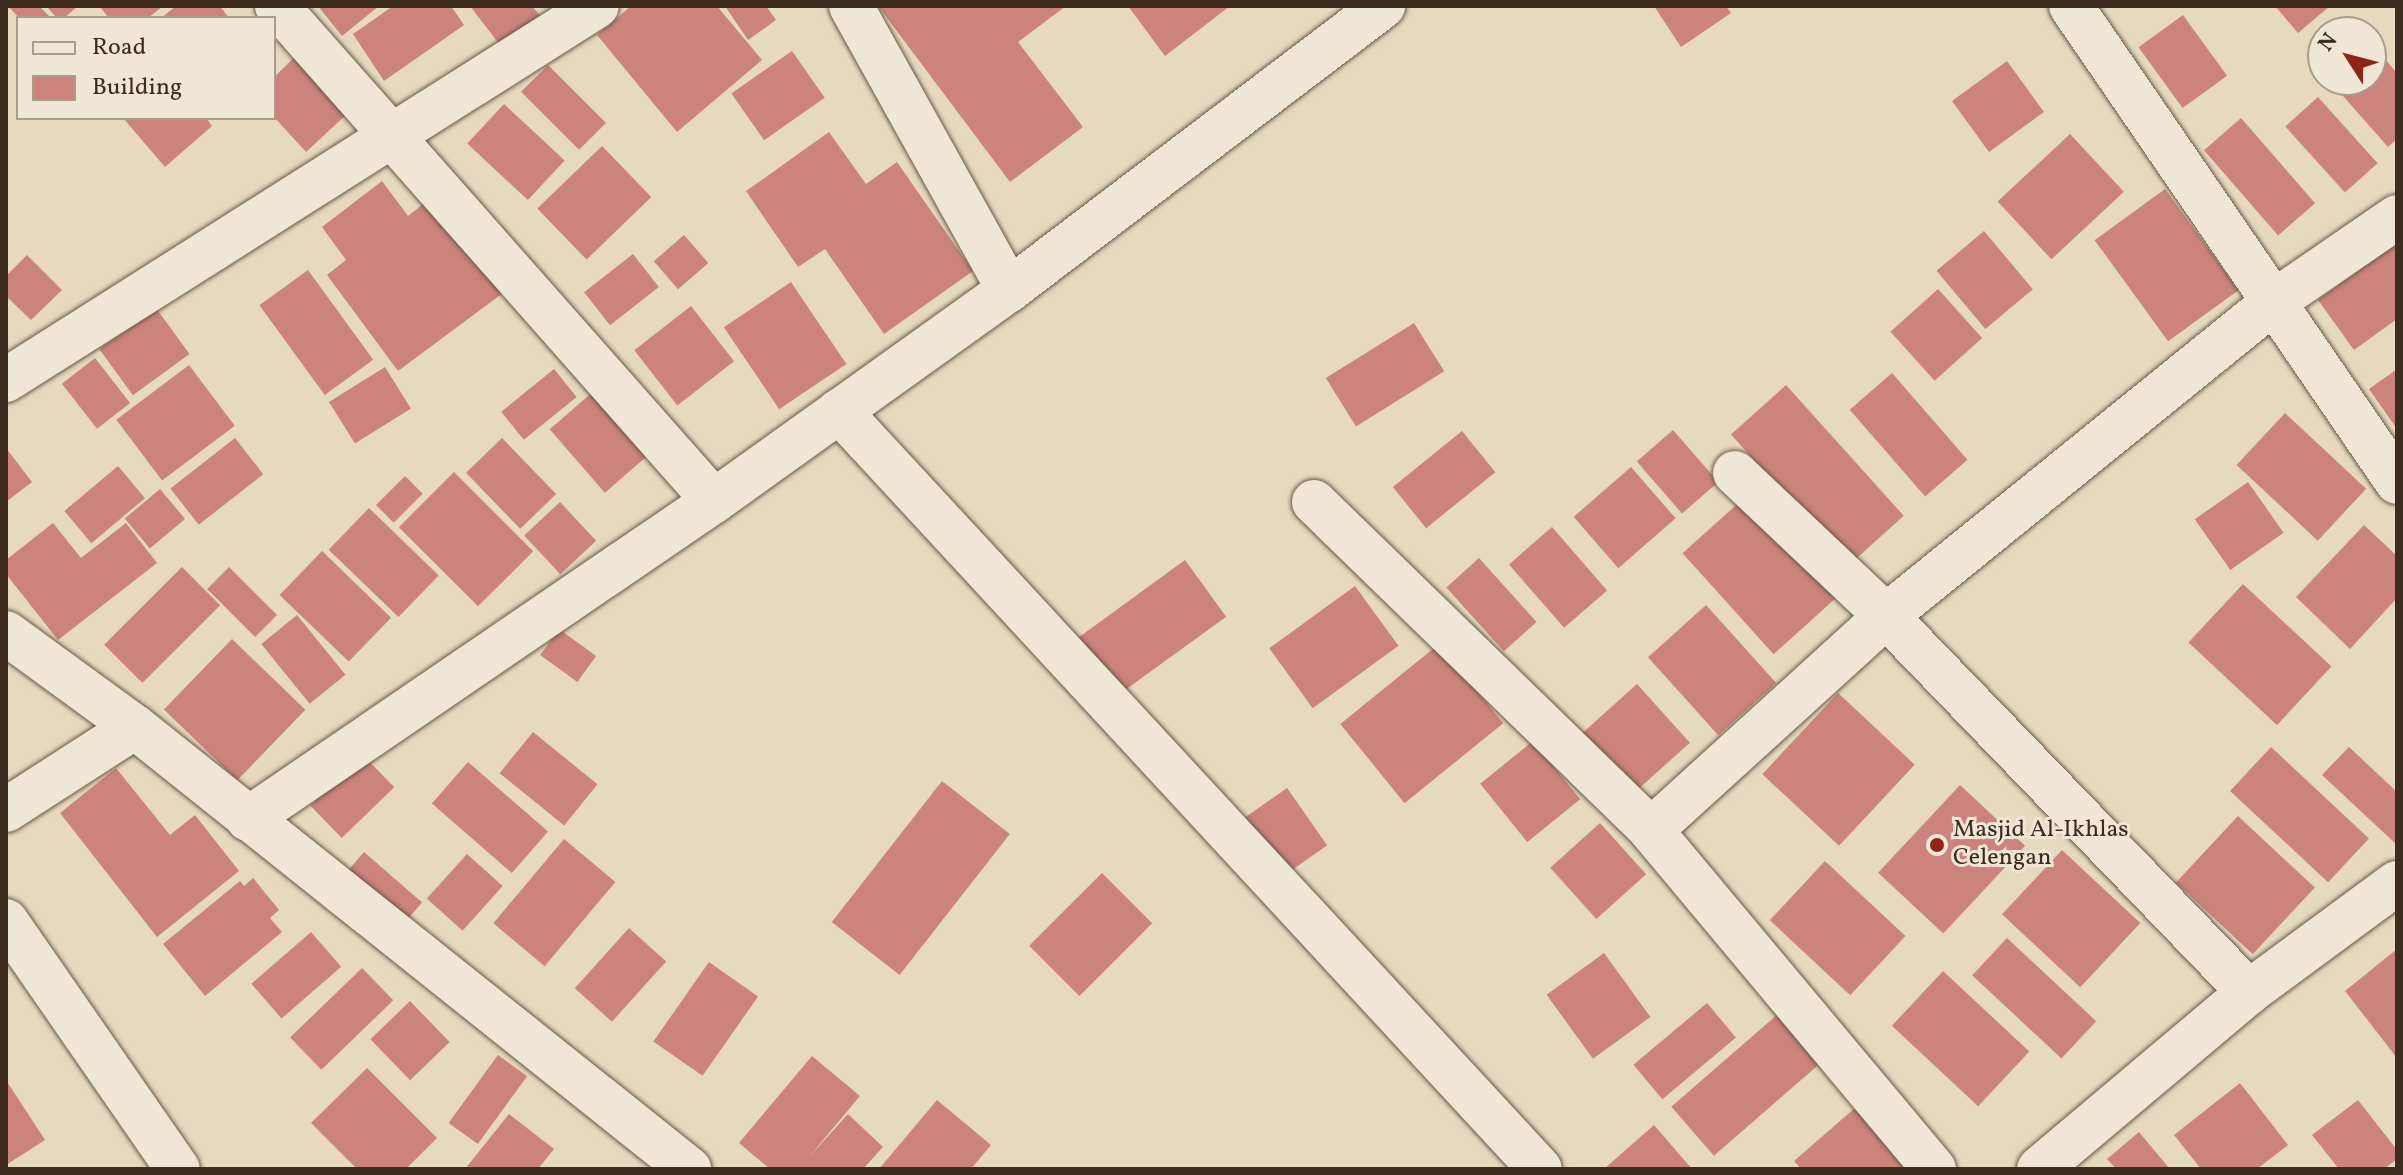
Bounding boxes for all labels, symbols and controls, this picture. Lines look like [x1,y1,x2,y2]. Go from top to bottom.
legend [16,16,276,120]
north arrow [2307,16,2387,96]
text: N [2312,27,2346,58]
text: Road [92,31,146,65]
text: Building [92,71,182,105]
place label: Masjid Al-Ikhlas Celengan [1953,817,2129,873]
marker: Masjid Al-Ikhlas Celengan [1928,836,1946,854]

